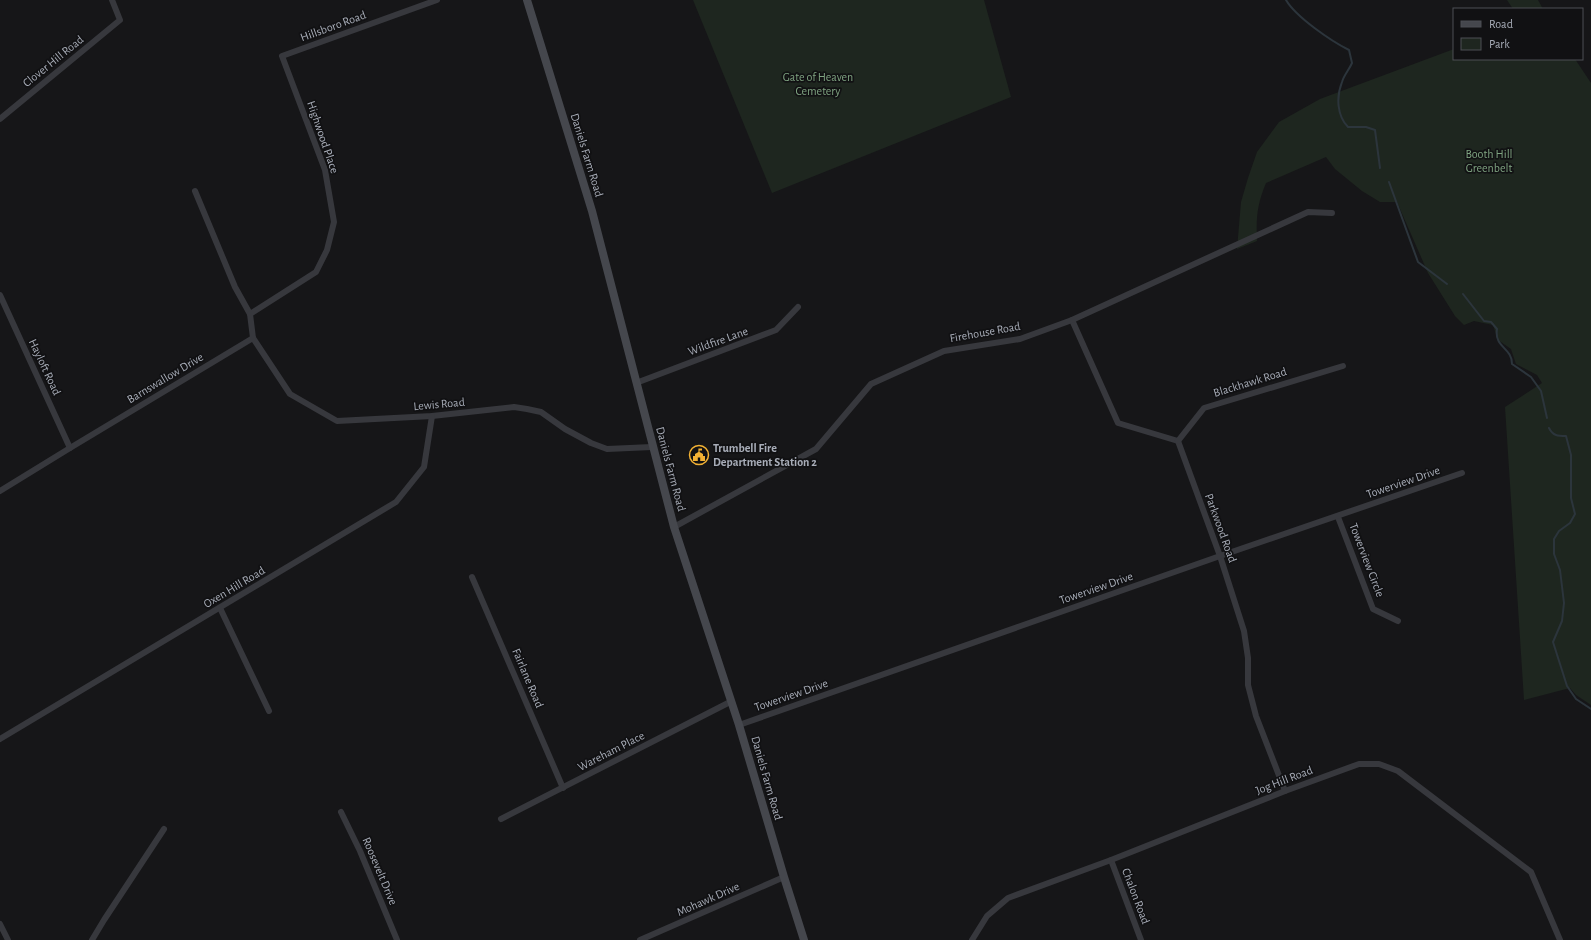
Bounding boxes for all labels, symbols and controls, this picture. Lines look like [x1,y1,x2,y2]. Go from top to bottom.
legend [1453,8,1583,60]
street label: Hillsboro Road [299,9,367,43]
text: Road [1489,18,1513,30]
street label: Clover Hill Road [20,33,86,89]
text: Park [1489,38,1510,50]
park label: Gate of Heaven Cemetery [783,71,853,98]
street label: Highwood Place [305,99,341,175]
street label: Daniels Farm Road [569,112,605,198]
park label: Booth Hill Greenbelt [1465,148,1513,174]
street label: Firehouse Road [949,320,1021,344]
street label: Wildfire Lane [686,325,750,357]
street label: Hayloft Road [26,337,63,397]
street label: Barnswallow Drive [125,351,205,405]
street label: Blackhawk Road [1212,365,1288,399]
street label: Lewis Road [413,396,465,412]
street label: Daniels Farm Road [654,426,688,512]
place label: Trumbell Fire Department Station 2 [713,442,817,468]
public building icon: Trumbell Fire Department Station 2 [688,444,710,466]
street label: Towerview Drive [1365,464,1441,500]
street label: Parkwood Road [1203,492,1239,564]
street label: Towerview Circle [1347,521,1387,599]
street label: Oxen Hill Road [201,564,267,610]
street label: Towerview Drive [1058,570,1134,606]
street label: Fairlane Road [510,647,546,709]
street label: Towerview Drive [753,677,829,713]
street label: Wareham Place [576,729,646,773]
street label: Daniels Farm Road [749,735,785,821]
street label: Jog Hill Road [1254,764,1314,796]
street label: Roosevelt Drive [360,835,400,907]
street label: Chalon Road [1120,866,1152,926]
street label: Mohawk Drive [675,880,741,918]

